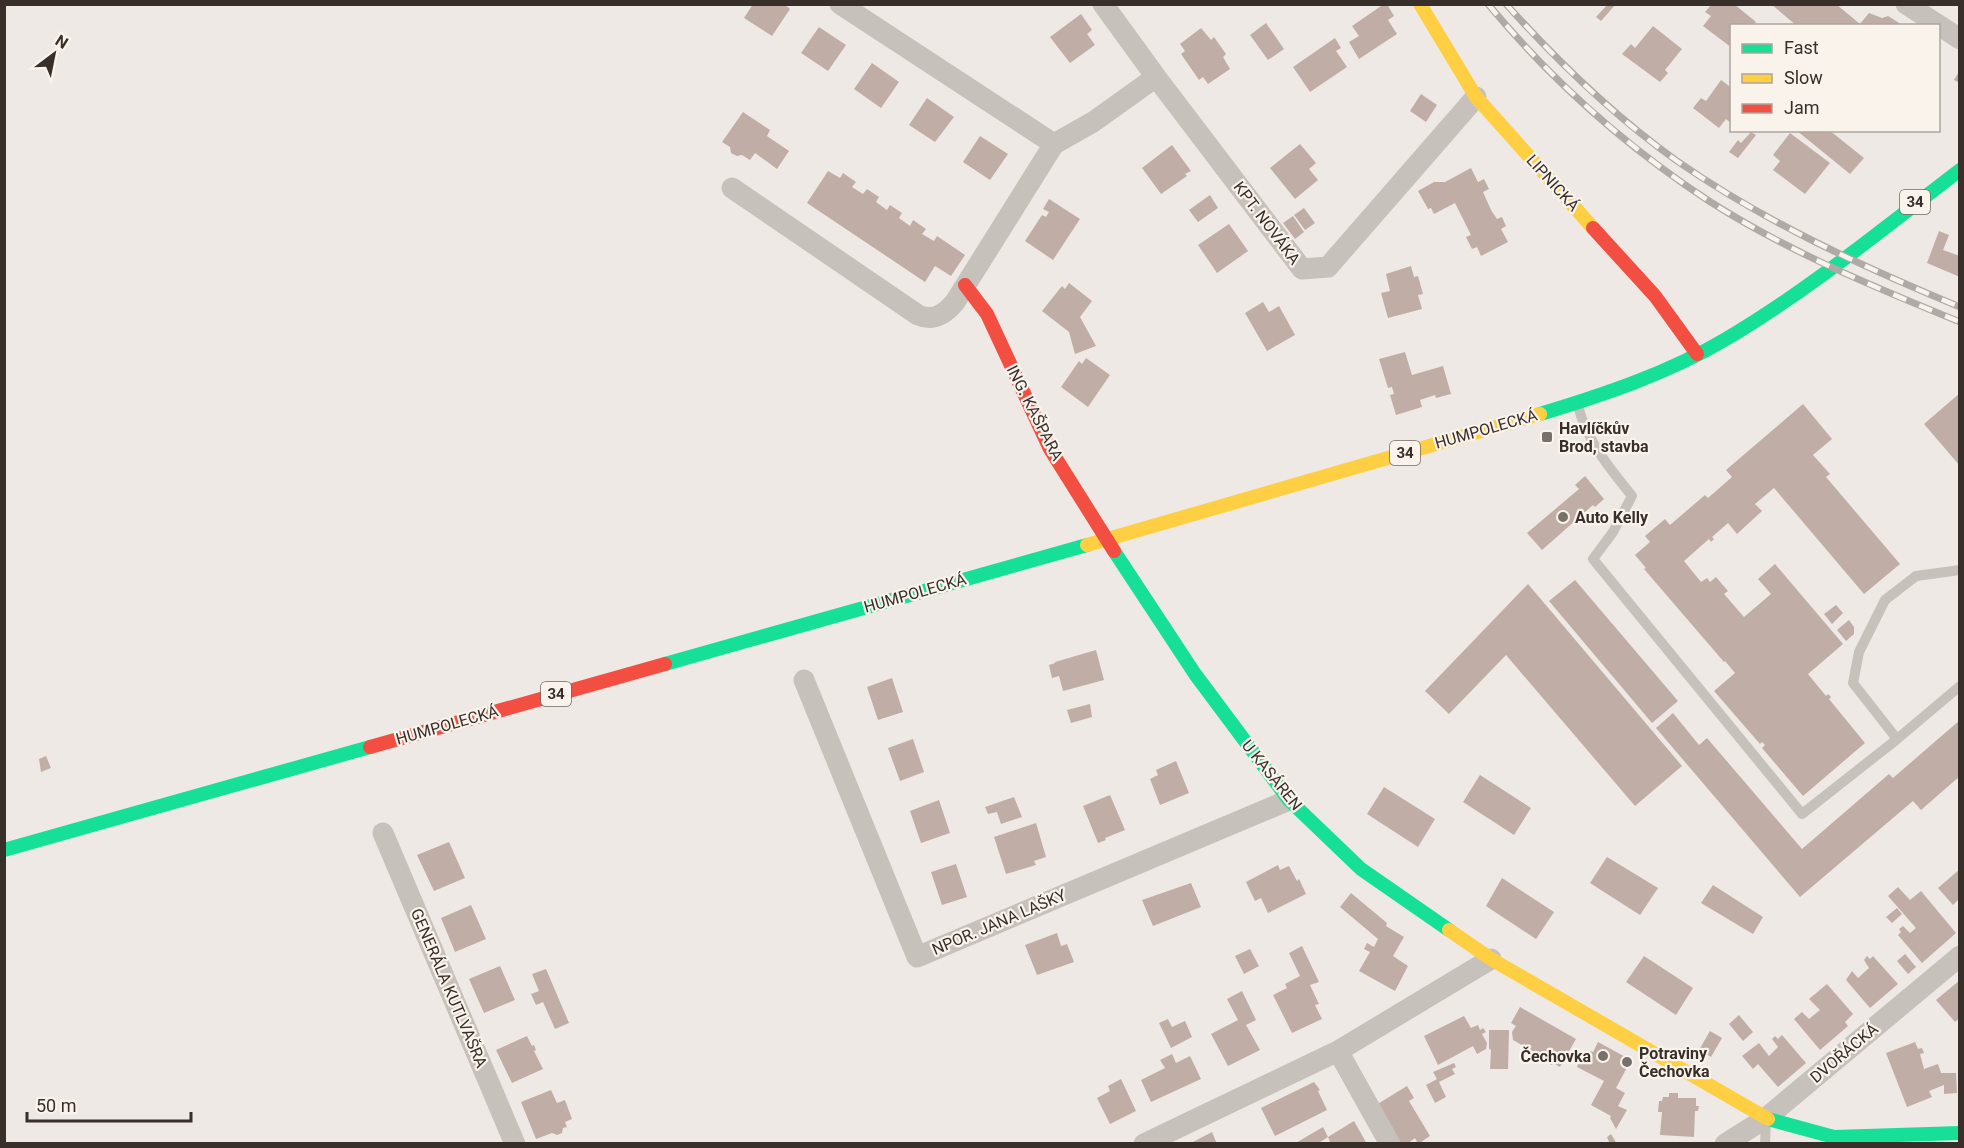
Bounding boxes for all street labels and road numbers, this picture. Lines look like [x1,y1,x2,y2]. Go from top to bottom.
street label: LIPNICKÁ [1523,151,1584,216]
street label: KPT. NOVÁKA [1230,178,1305,269]
road number: 34 [1900,190,1930,214]
street label: ING. KAŠPARA [1003,362,1068,464]
street label: HUMPOLECKÁ [1433,405,1540,453]
road number: 34 [1390,441,1420,465]
street label: HUMPOLECKÁ [862,569,969,617]
road number: 34 [541,682,571,706]
street label: HUMPOLECKÁ [394,701,501,749]
street label: U KASÁREN [1238,736,1306,814]
street label: NPOR. JANA LAŠKY [929,884,1069,959]
street label: GENERÁLA KUTLVAŠRA [407,905,492,1071]
street label: DVOŘÁCKÁ [1806,1019,1882,1087]

